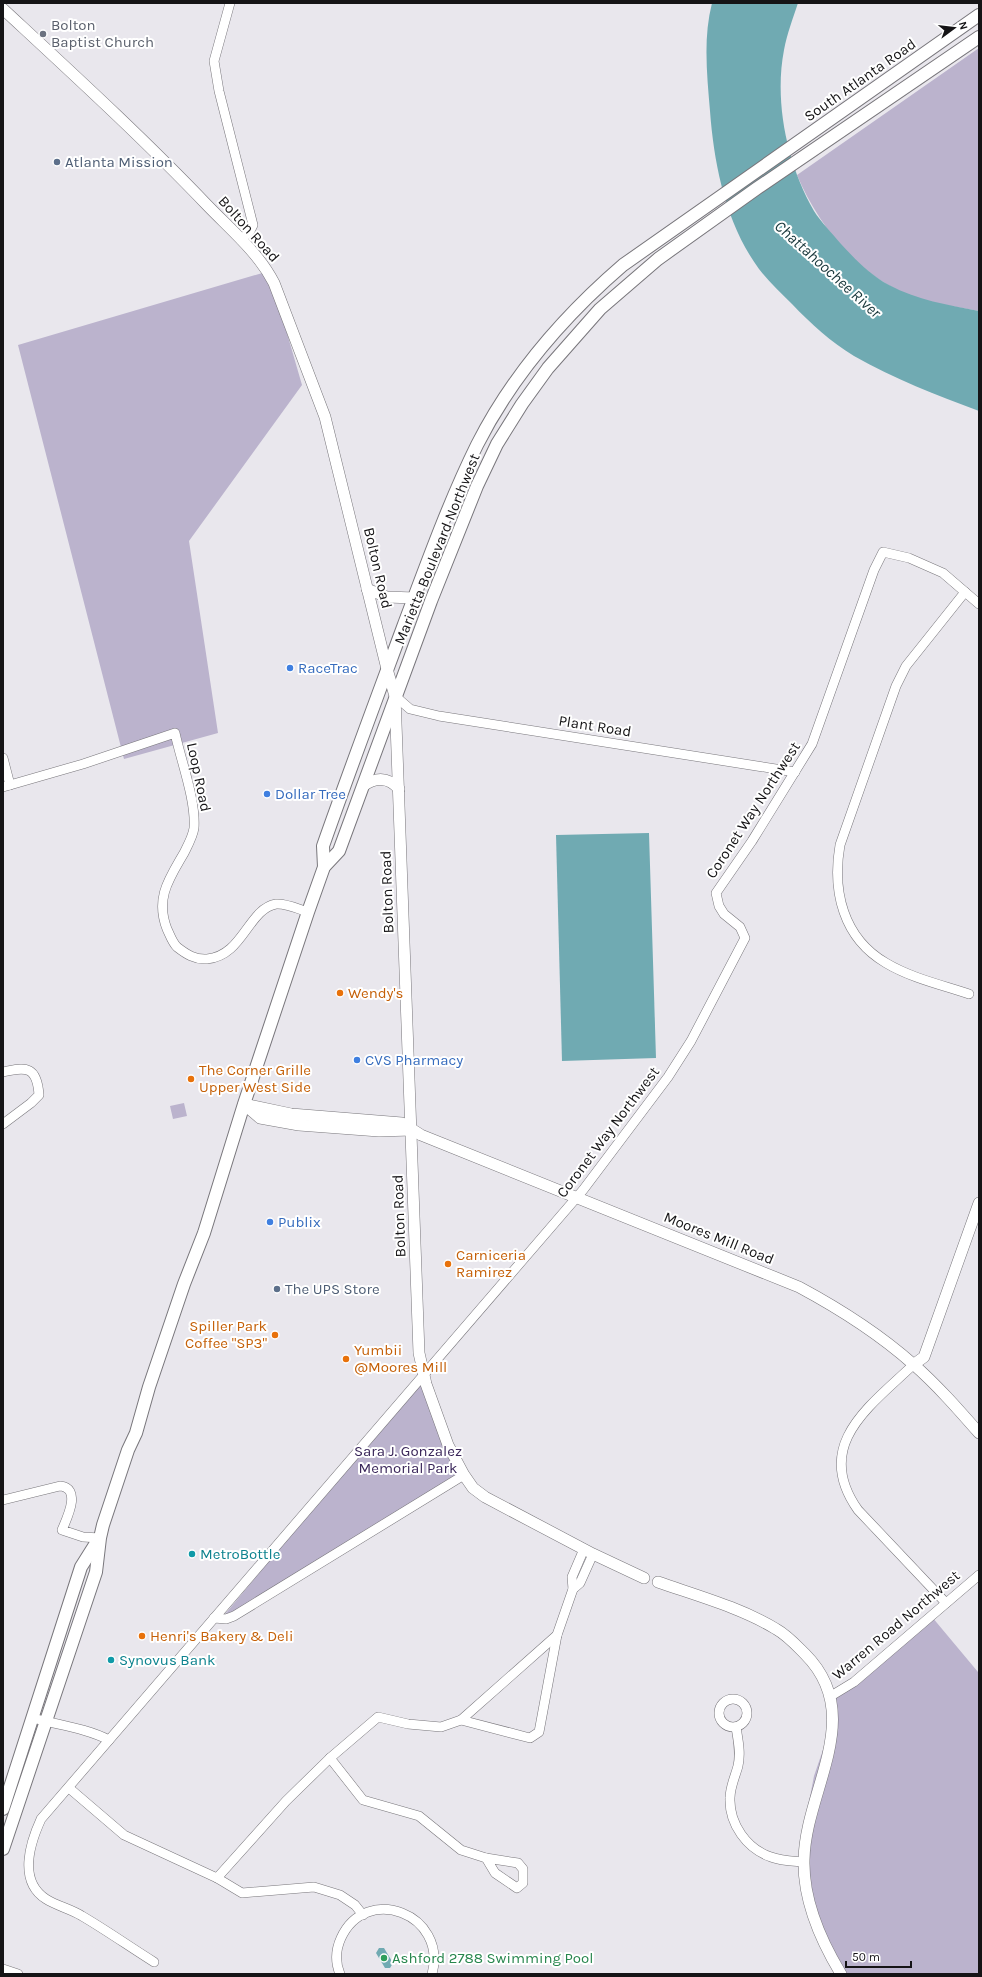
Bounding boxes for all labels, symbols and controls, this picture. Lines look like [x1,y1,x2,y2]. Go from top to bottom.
north arrow [934,8,974,48]
place label: Bolton Baptist Church [51,16,154,51]
text: N [956,20,970,31]
marker: Bolton Baptist Church [38,29,48,39]
street label: South Atlanta Road [801,35,919,125]
place label: Atlanta Mission [65,153,173,171]
marker: Atlanta Mission [52,157,62,167]
street label: Bolton Road [215,192,283,266]
water label: Chattahoochee River [771,216,885,322]
street label: Marietta Boulevard Northwest [390,450,484,647]
street label: Bolton Road [360,526,396,610]
place label: RaceTrac [298,659,358,677]
marker: RaceTrac [285,663,295,673]
street label: Plant Road [557,711,633,741]
street label: Coronet Way Northwest [702,738,804,882]
street label: Loop Road [183,741,215,813]
place label: Dollar Tree [275,785,346,803]
marker: Dollar Tree [262,789,272,799]
street label: Bolton Road [377,850,397,934]
place label: Wendy's [348,984,403,1002]
marker: Wendy's [335,988,345,998]
place label: CVS Pharmacy [365,1051,463,1069]
marker: CVS Pharmacy [352,1055,362,1065]
place label: The Corner Grille Upper West Side [199,1061,311,1096]
street label: Coronet Way Northwest [553,1063,663,1201]
marker: The Corner Grille Upper West Side [186,1074,196,1084]
street label: Bolton Road [389,1174,409,1258]
street label: Moores Mill Road [661,1208,777,1268]
place label: Publix [278,1213,321,1231]
marker: Publix [265,1217,275,1227]
place label: Carniceria Ramirez [456,1246,526,1281]
marker: Carniceria Ramirez [443,1259,453,1269]
place label: The UPS Store [285,1280,380,1298]
marker: The UPS Store [272,1284,282,1294]
place label: Spiller Park Coffee "SP3" [185,1317,267,1352]
marker: Spiller Park Coffee "SP3" [270,1330,280,1340]
place label: Yumbii @Moores Mill [354,1341,447,1376]
marker: Yumbii @Moores Mill [341,1354,351,1364]
park label: Sara J. Gonzalez Memorial Park [354,1442,462,1477]
place label: MetroBottle [200,1545,280,1563]
marker: MetroBottle [187,1549,197,1559]
street label: Warren Road Northwest [829,1566,964,1684]
place label: Henri's Bakery & Deli [150,1627,293,1645]
marker: Henri's Bakery & Deli [137,1631,147,1641]
place label: Synovus Bank [119,1651,215,1669]
marker: Synovus Bank [106,1655,116,1665]
scale bar [846,1943,911,1969]
place label: Ashford 2788 Swimming Pool [392,1949,593,1967]
text: 50 m [852,1950,880,1964]
marker: Ashford 2788 Swimming Pool [379,1953,389,1963]

